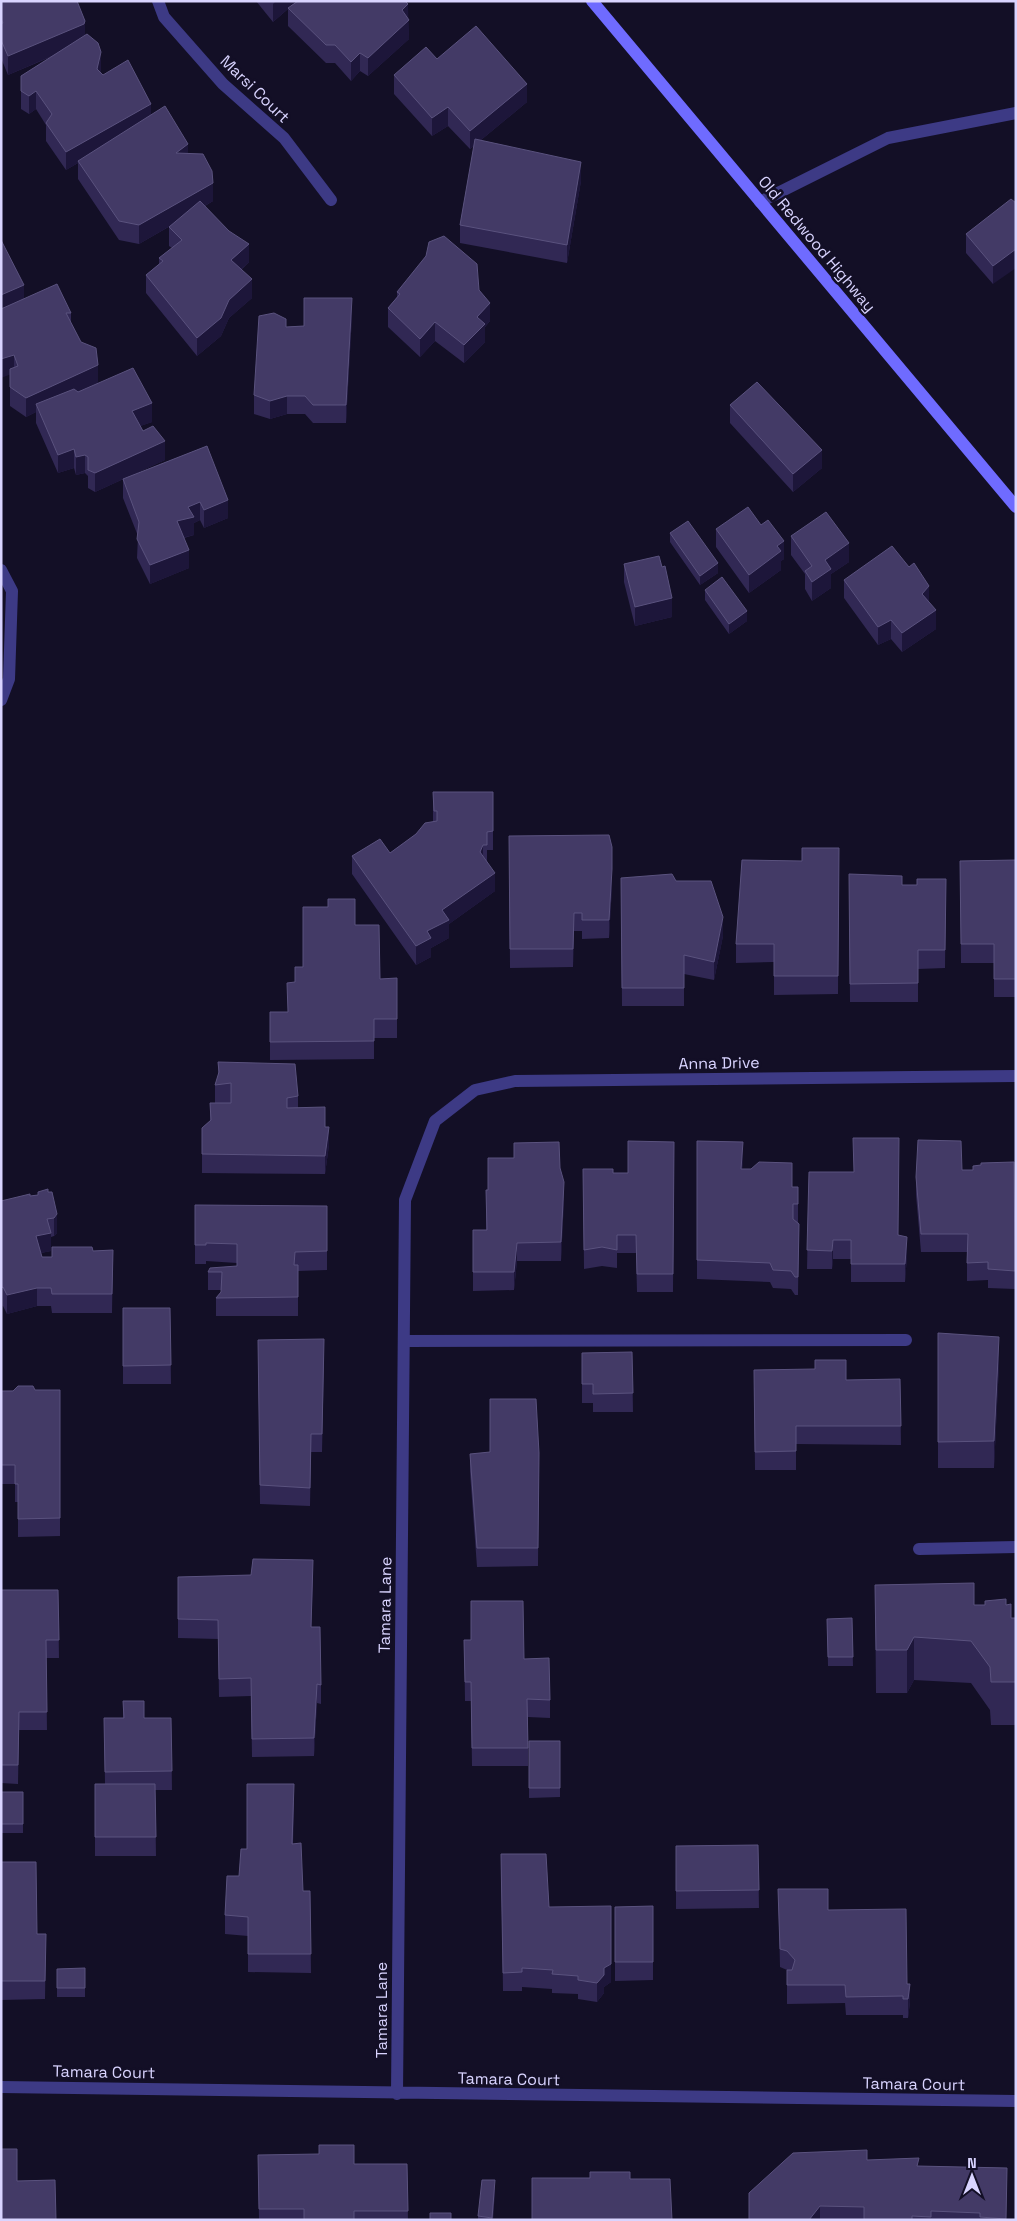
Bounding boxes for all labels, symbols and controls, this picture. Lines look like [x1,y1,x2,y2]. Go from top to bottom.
street label: Marsi Court [216,51,294,127]
street label: Old Redwood Highway [754,172,880,316]
street label: Anna Drive [678,1052,760,1074]
street label: Tamara Lane [374,1557,396,1653]
street label: Tamara Lane [371,1962,392,2058]
street label: Tamara Court [53,2061,155,2083]
street label: Tamara Court [458,2068,560,2090]
street label: Tamara Court [863,2073,965,2095]
north arrow [947,2151,997,2201]
text: N [967,2154,977,2172]

